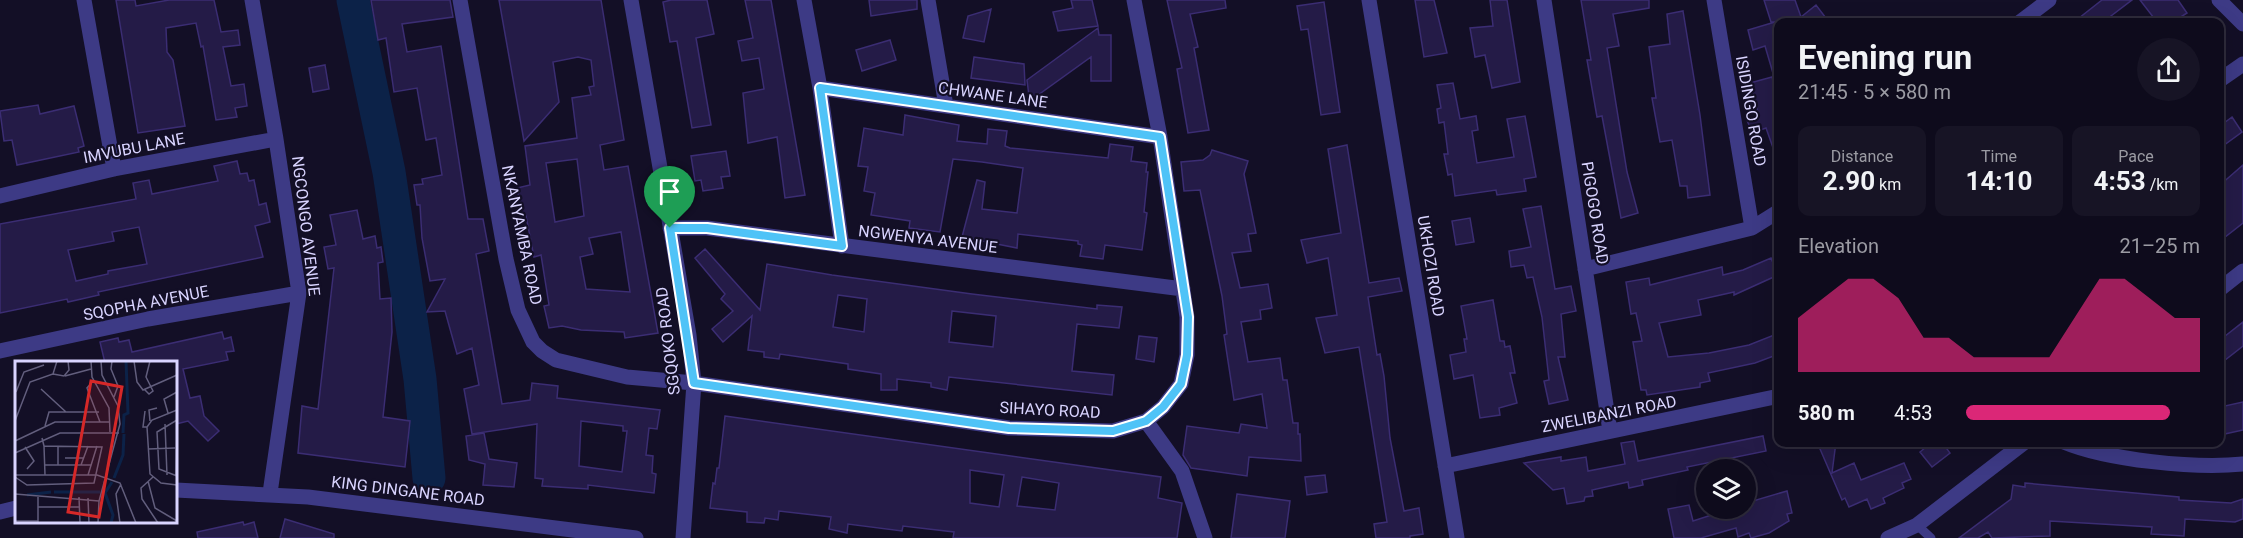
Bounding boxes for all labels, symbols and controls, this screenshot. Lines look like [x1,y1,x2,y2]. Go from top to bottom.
text: Evening run [1798,38,1972,77]
button: share [2137,38,2200,101]
street label: ISIDINGO ROAD [1732,54,1770,168]
street label: CHWANE LANE [937,78,1049,112]
text: 21:45 · 5 × 580 m [1798,80,1951,104]
street label: IMVUBU LANE [82,129,186,167]
text: Distance [1831,147,1893,166]
text: Time [1981,147,2017,166]
text: Pace [2118,147,2154,166]
street label: NGCONGO AVENUE [288,155,324,297]
street label: PIGOGO ROAD [1577,160,1613,266]
street label: NKANYAMBA ROAD [498,163,546,307]
pin [644,166,695,228]
text: 2.90 [1823,166,1875,196]
text: 14:10 [1966,166,2033,196]
text: 4:53 [2094,166,2146,196]
icon: arrive [653,175,686,208]
text: km [1875,175,1901,194]
text: /km [2146,175,2178,194]
street label: UKHOZI ROAD [1414,214,1448,318]
street label: NGWENYA AVENUE [857,221,999,257]
text: Elevation [1798,234,1879,258]
text: 21–25 m [2119,234,2200,258]
street label: SQOPHA AVENUE [82,282,210,324]
street label: SGQOKO ROAD [652,286,684,396]
inset map [15,361,177,523]
street label: ZWELIBANZI ROAD [1540,392,1678,436]
street label: SIHAYO ROAD [999,398,1101,422]
text: 580 m [1798,401,1855,425]
text: 4:53 [1894,401,1933,425]
map controls [1696,459,1756,519]
button: layers [1696,459,1756,519]
street label: KING DINGANE ROAD [330,472,486,510]

